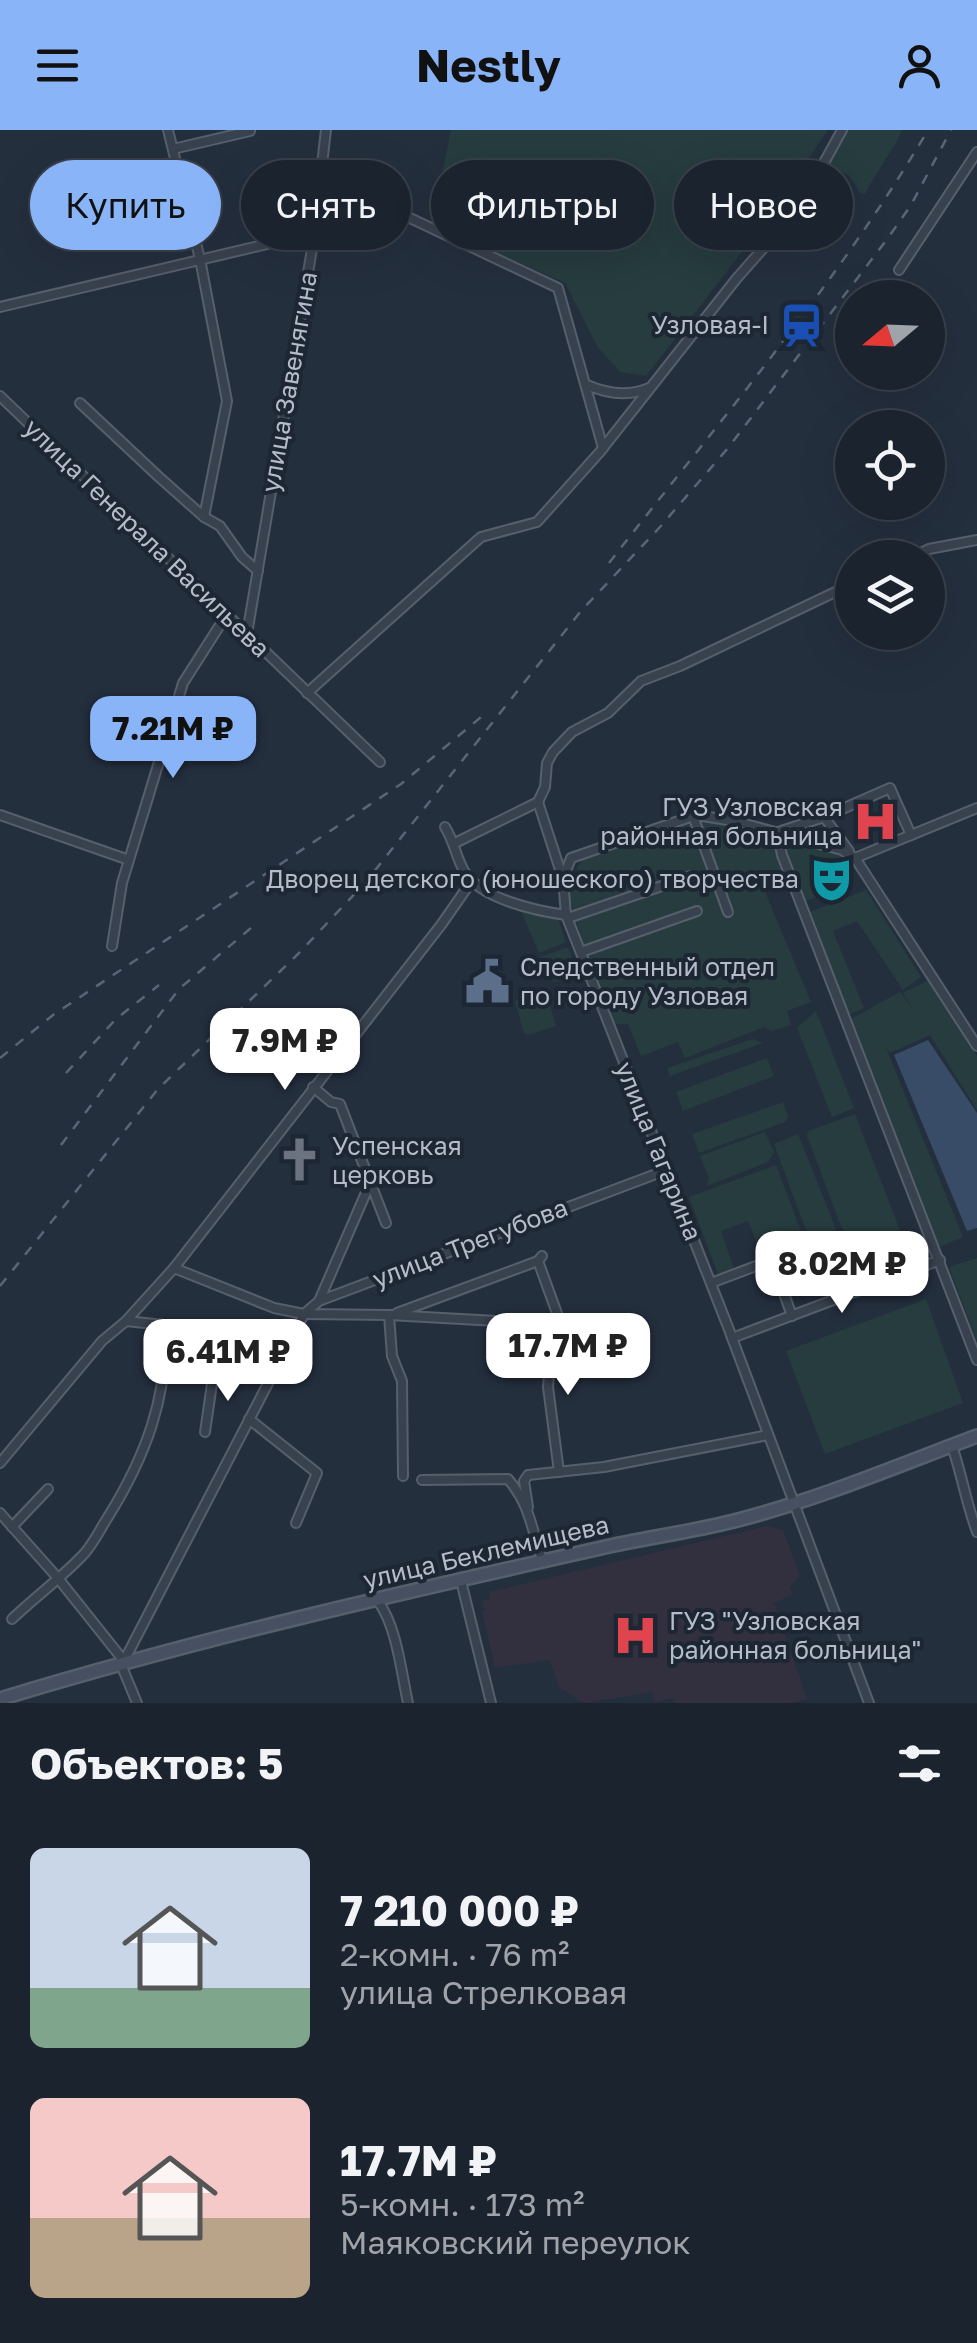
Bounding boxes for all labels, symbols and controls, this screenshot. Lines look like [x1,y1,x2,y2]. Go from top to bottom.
icon: menu [30,38,85,93]
text: Nestly [416,38,561,92]
icon: person [892,38,947,93]
chip: Купить [30,160,221,250]
chip: Снять [241,160,411,250]
chip: Фильтры [431,160,654,250]
chip: Новое [674,160,853,250]
street label: улица Завенягина [254,269,323,495]
north arrow [835,280,945,390]
map controls [835,280,945,650]
station icon: Узловая-I [778,301,826,349]
place label: Узловая-I [651,309,769,340]
button: locate [835,410,945,520]
street label: улица Генерала Васильева [18,412,277,663]
button: layers [835,540,945,650]
pin: 7.21M ₽ [81,696,265,781]
text: 7.21M ₽ [112,709,234,747]
place label: ГУЗ Узловская районная больница [600,791,843,851]
hospital icon: ГУЗ Узловская районная больница [852,797,900,845]
theatre icon: Дворец детского (юношеского) творчества [808,855,856,903]
place label: Дворец детского (юношеского) творчества [266,863,799,894]
place label: Следственный отдел по городу Узловая [520,951,775,1011]
public building icon: Следственный отдел по городу Узловая [463,957,511,1005]
pin: 7.9M ₽ [204,1008,366,1093]
text: 7.9M ₽ [232,1021,338,1059]
street label: улица Гагарина [609,1057,709,1245]
place label: Успенская церковь [332,1130,462,1190]
church icon: Успенская церковь [275,1136,323,1184]
street label: улица Трегубова [368,1191,572,1294]
pin: 8.02M ₽ [750,1231,934,1316]
text: 8.02M ₽ [777,1244,907,1282]
pin: 17.7M ₽ [476,1313,660,1398]
pin: 6.41M ₽ [136,1319,320,1404]
text: 17.7M ₽ [508,1326,628,1364]
text: 6.41M ₽ [165,1332,291,1370]
street label: улица Беклемищева [360,1508,612,1595]
place label: ГУЗ "Узловская районная больница" [669,1605,921,1665]
hospital icon: ГУЗ "Узловская районная больница" [612,1611,660,1659]
icon: filters [892,1736,947,1791]
text: Объектов: 5 [30,1738,283,1788]
text: 7 210 000 ₽ [340,1885,579,1935]
icon: home [110,1888,230,2008]
text: 2-комн. · 76 m² [340,1935,570,1973]
text: улица Стрелковая [340,1973,627,2011]
text: 17.7M ₽ [340,2135,497,2185]
icon: home [110,2138,230,2258]
text: 5-комн. · 173 m² [340,2185,584,2223]
text: Маяковский переулок [340,2223,691,2261]

